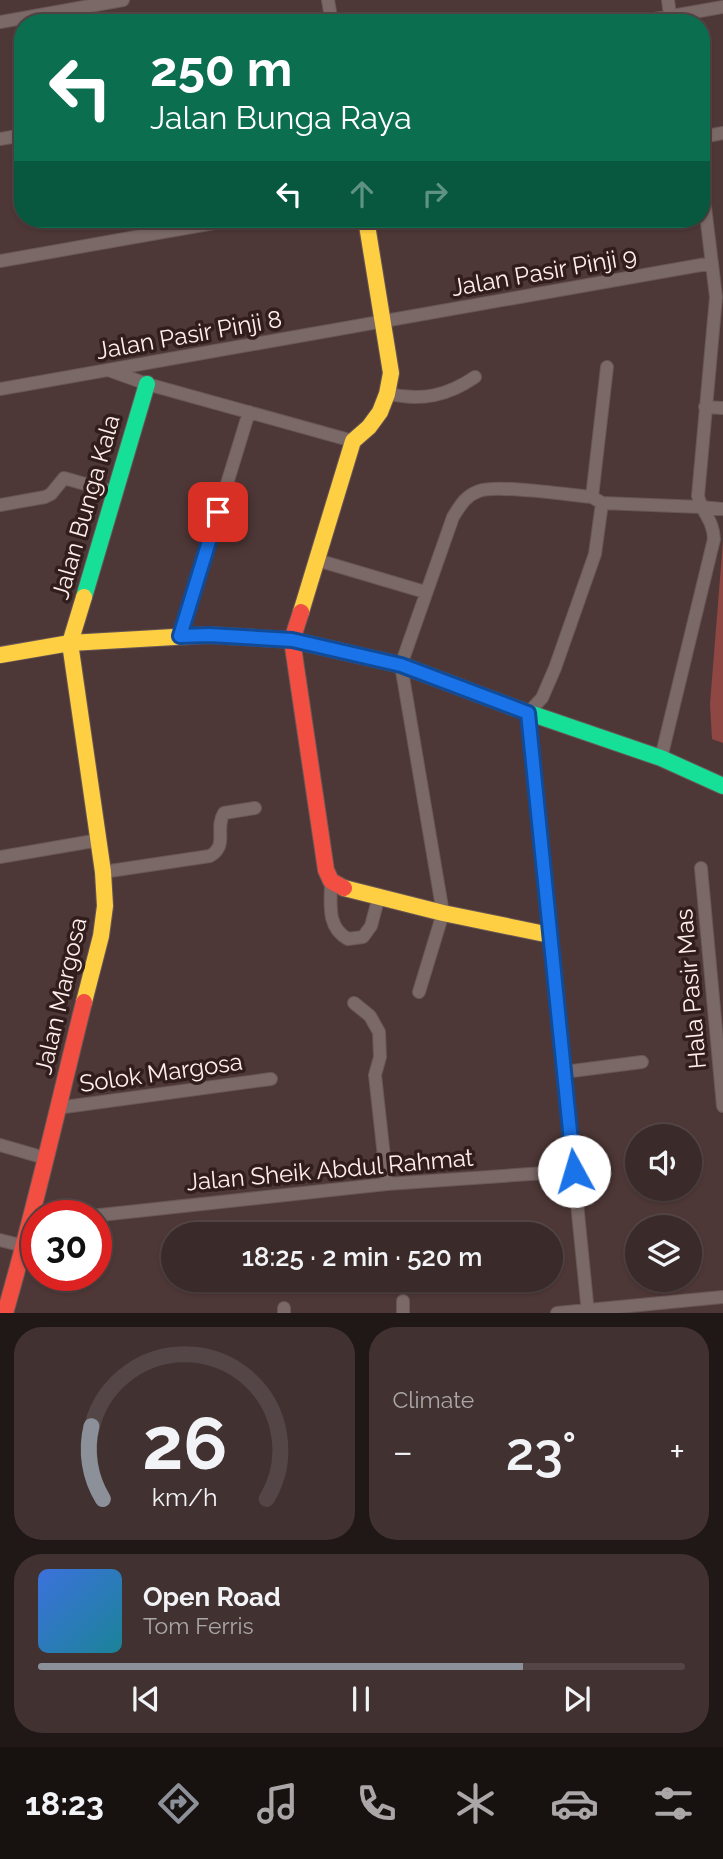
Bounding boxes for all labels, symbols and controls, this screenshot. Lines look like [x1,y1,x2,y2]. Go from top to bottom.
text: 250 m [150,40,292,97]
icon: left [35,42,126,133]
text: Jalan Bunga Raya [150,99,412,136]
icon: left [270,175,308,213]
icon: ahead [343,175,381,213]
icon: right [416,175,454,213]
street label: Jalan Pasir Pinji 9 [449,241,639,302]
street label: Jalan Pasir Pinji 8 [94,304,284,365]
street label: Jalan Bunga Kala [45,411,126,602]
pin [188,482,248,542]
icon: arrive [199,493,237,531]
street label: Hala Pasir Mas [669,908,712,1070]
street label: Jalan Margosa [28,915,93,1077]
street label: Solok Margosa [78,1047,244,1098]
map controls [625,1124,702,1292]
button: sound [625,1124,702,1201]
position arrow [537,1134,611,1208]
street label: Jalan Sheik Abdul Rahmat [185,1143,475,1196]
speed limit sign: 30 [21,1200,112,1291]
button: layers [625,1215,702,1292]
text: 18:25 · 2 min · 520 m [242,1242,482,1272]
text: Climate [393,1386,474,1413]
text: 26 [142,1402,227,1487]
text: 23° [506,1421,576,1482]
text: − [393,1429,413,1474]
text: + [669,1429,685,1474]
text: km/h [151,1482,217,1512]
text: Open Road [143,1582,281,1612]
text: Tom Ferris [143,1612,254,1639]
icon: previous [127,1680,165,1718]
icon: pause [342,1680,380,1718]
icon: next [558,1680,596,1718]
icon: directions [154,1779,203,1828]
icon: music [253,1779,302,1828]
icon: phone [352,1779,401,1828]
icon: climate [451,1779,500,1828]
icon: car [550,1779,599,1828]
icon: filters [649,1779,698,1828]
text: 18:23 [25,1785,104,1822]

